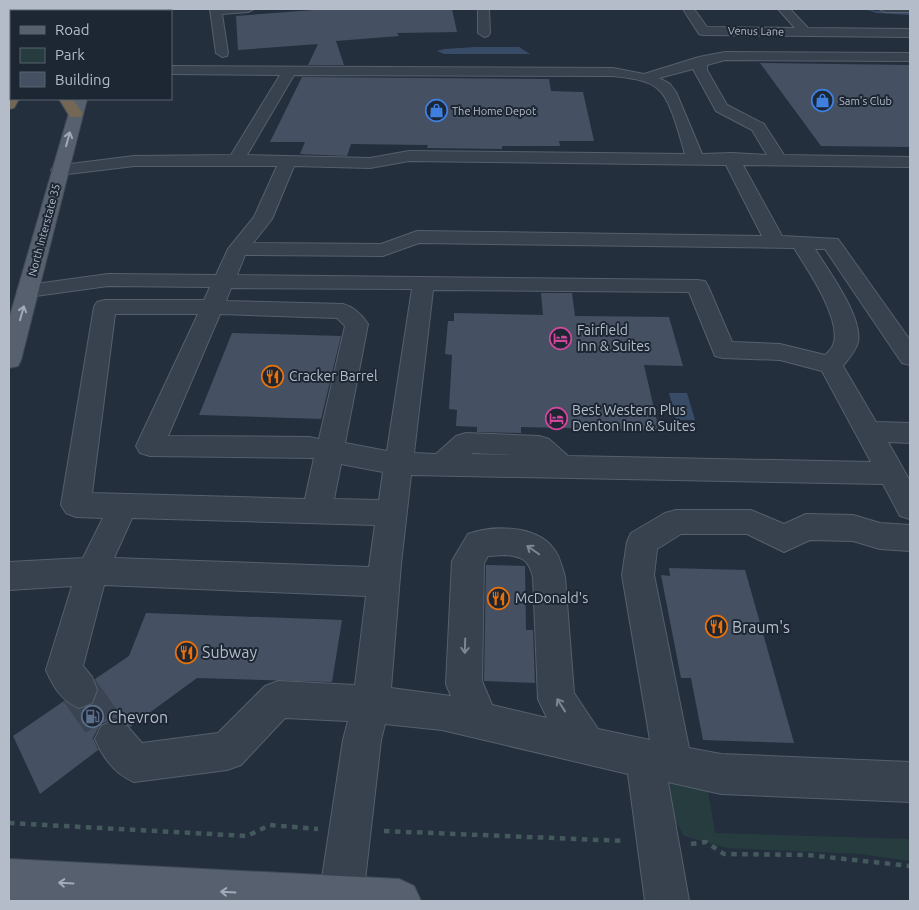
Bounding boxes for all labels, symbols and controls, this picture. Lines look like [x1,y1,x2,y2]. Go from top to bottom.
legend [10,10,172,100]
text: Road [55,21,90,38]
street label: Venus Lane [728,25,784,37]
text: Park [55,46,85,63]
text: Building [55,71,110,88]
shop icon: Sam's Club [811,89,835,113]
place label: Sam's Club [839,95,892,107]
shop icon: The Home Depot [424,99,448,123]
place label: The Home Depot [452,105,537,117]
one-way arrow [64,132,74,148]
street label: North Interstate 35 [26,182,62,278]
one-way arrow [18,306,27,322]
place label: Fairfield Inn & Suites [577,322,650,354]
hotel icon: Fairfield Inn & Suites [549,326,573,350]
restaurant icon: Cracker Barrel [261,364,285,388]
place label: Cracker Barrel [289,368,378,384]
place label: Best Western Plus Denton Inn & Suites [572,402,696,434]
hotel icon: Best Western Plus Denton Inn & Suites [544,406,568,430]
one-way arrow [526,545,540,555]
restaurant icon: McDonald's [487,586,511,610]
place label: McDonald's [515,590,588,606]
restaurant icon: Braum's [704,615,728,639]
place label: Braum's [732,618,790,636]
one-way arrow [460,638,470,654]
restaurant icon: Subway [174,640,198,664]
place label: Subway [202,643,257,661]
one-way arrow [555,698,566,712]
fuel station icon: Chevron [80,705,104,729]
place label: Chevron [108,708,168,726]
one-way arrow [58,878,74,887]
one-way arrow [221,887,237,896]

